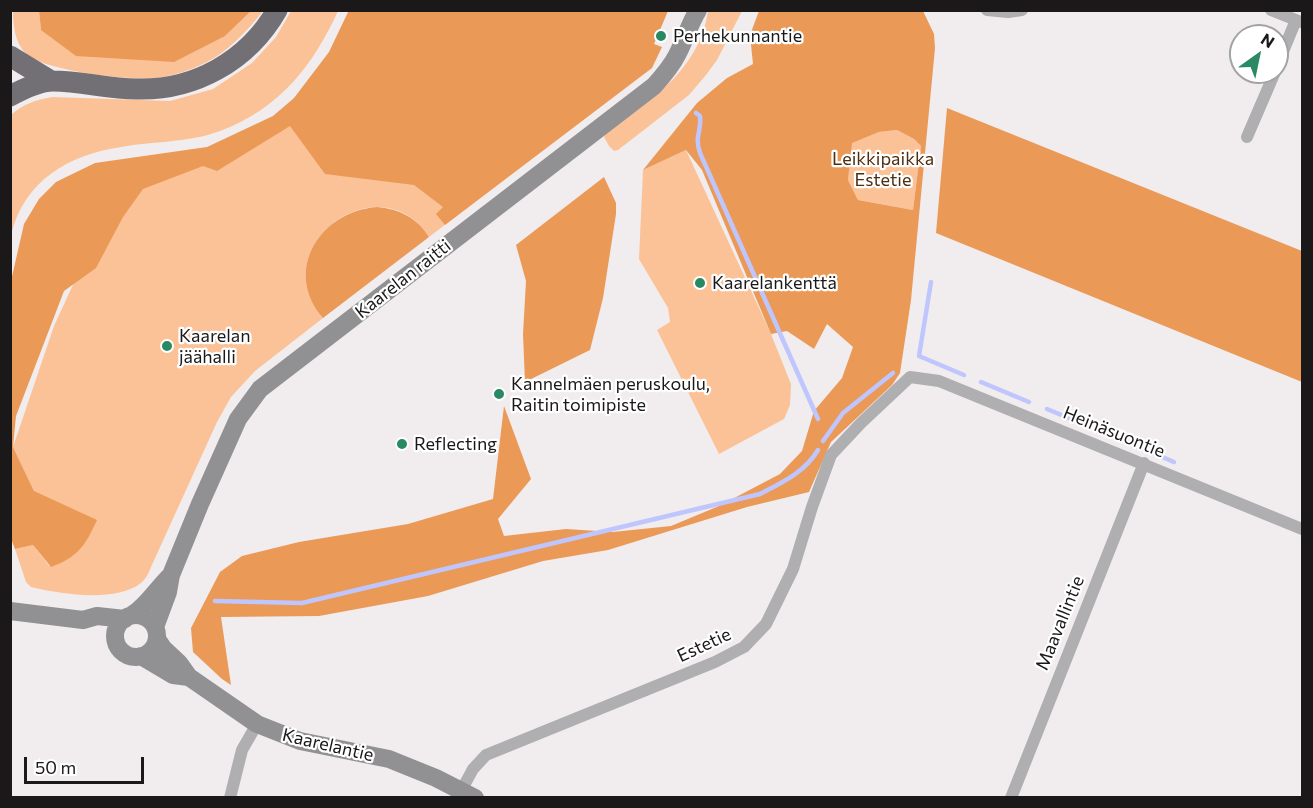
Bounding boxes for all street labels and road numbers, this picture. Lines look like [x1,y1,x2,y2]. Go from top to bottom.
street label: Kaarelan raitti [351,235,455,323]
street label: Heinäsuontie [1060,402,1168,462]
street label: Maavallintie [1031,573,1089,673]
street label: Estetie [674,623,734,667]
street label: Kaarelantie [280,724,376,766]

